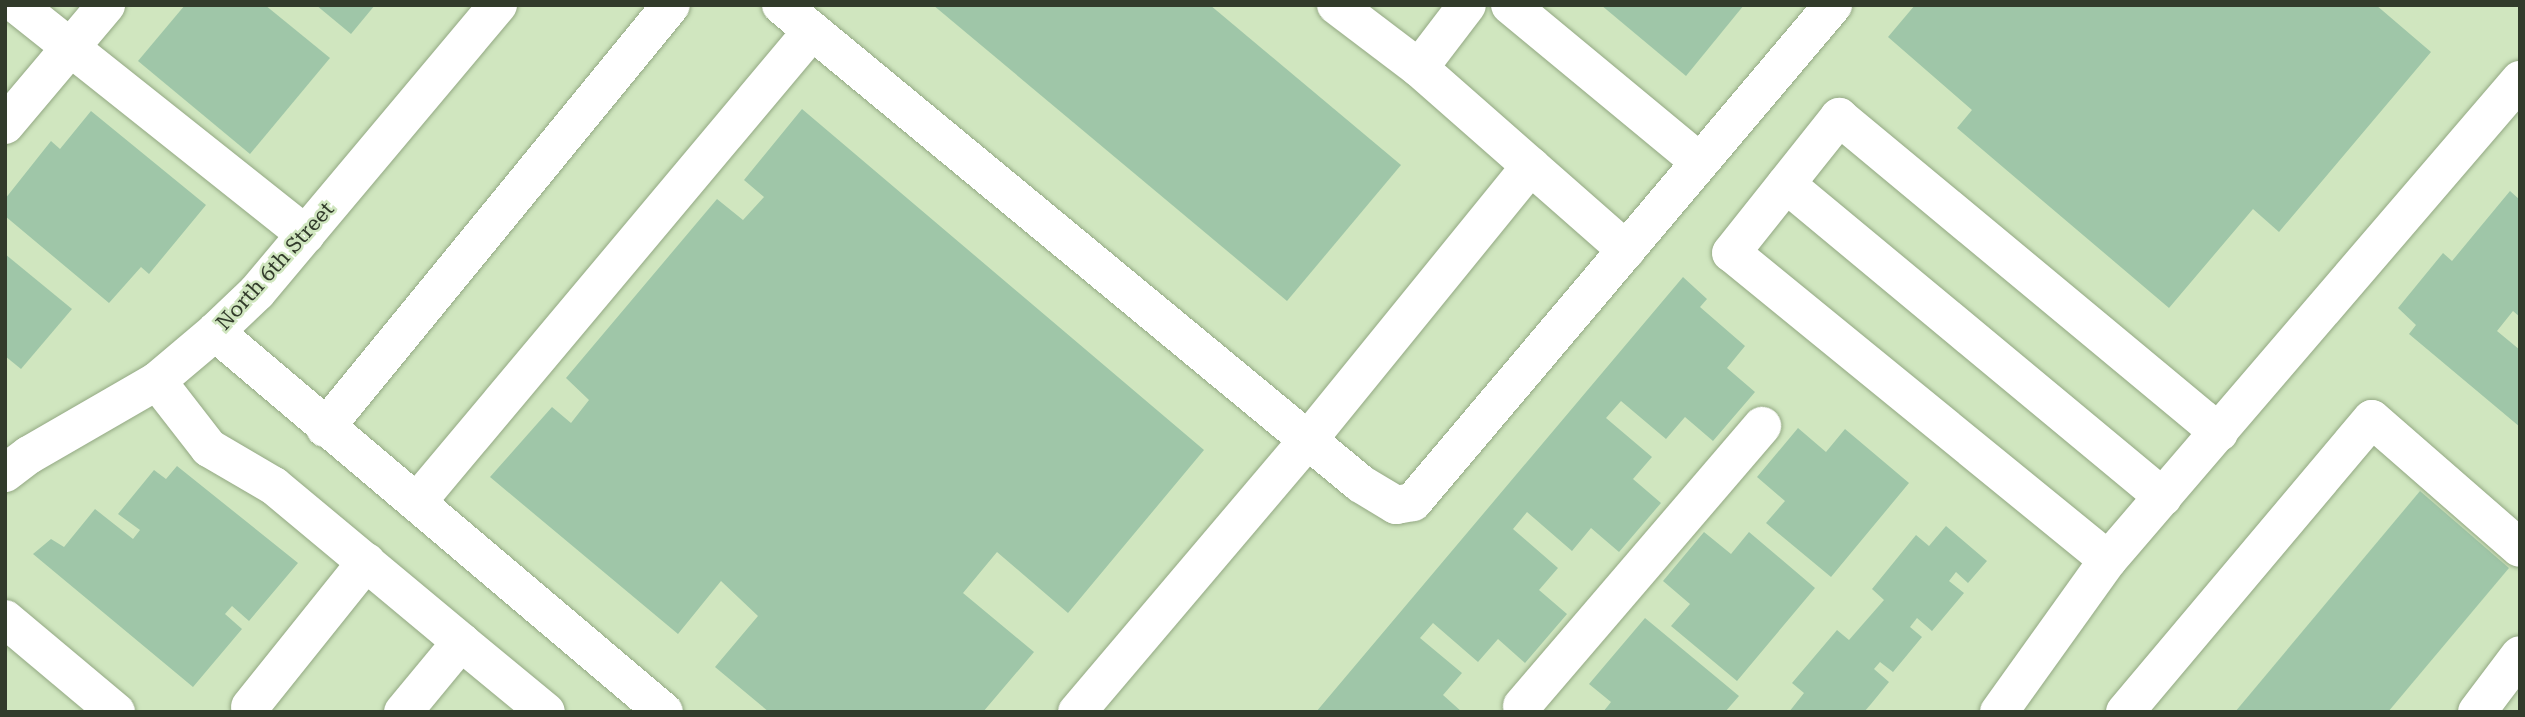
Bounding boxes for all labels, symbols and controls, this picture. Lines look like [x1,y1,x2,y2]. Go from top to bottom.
street label: North 6th Street [211,197,339,335]

